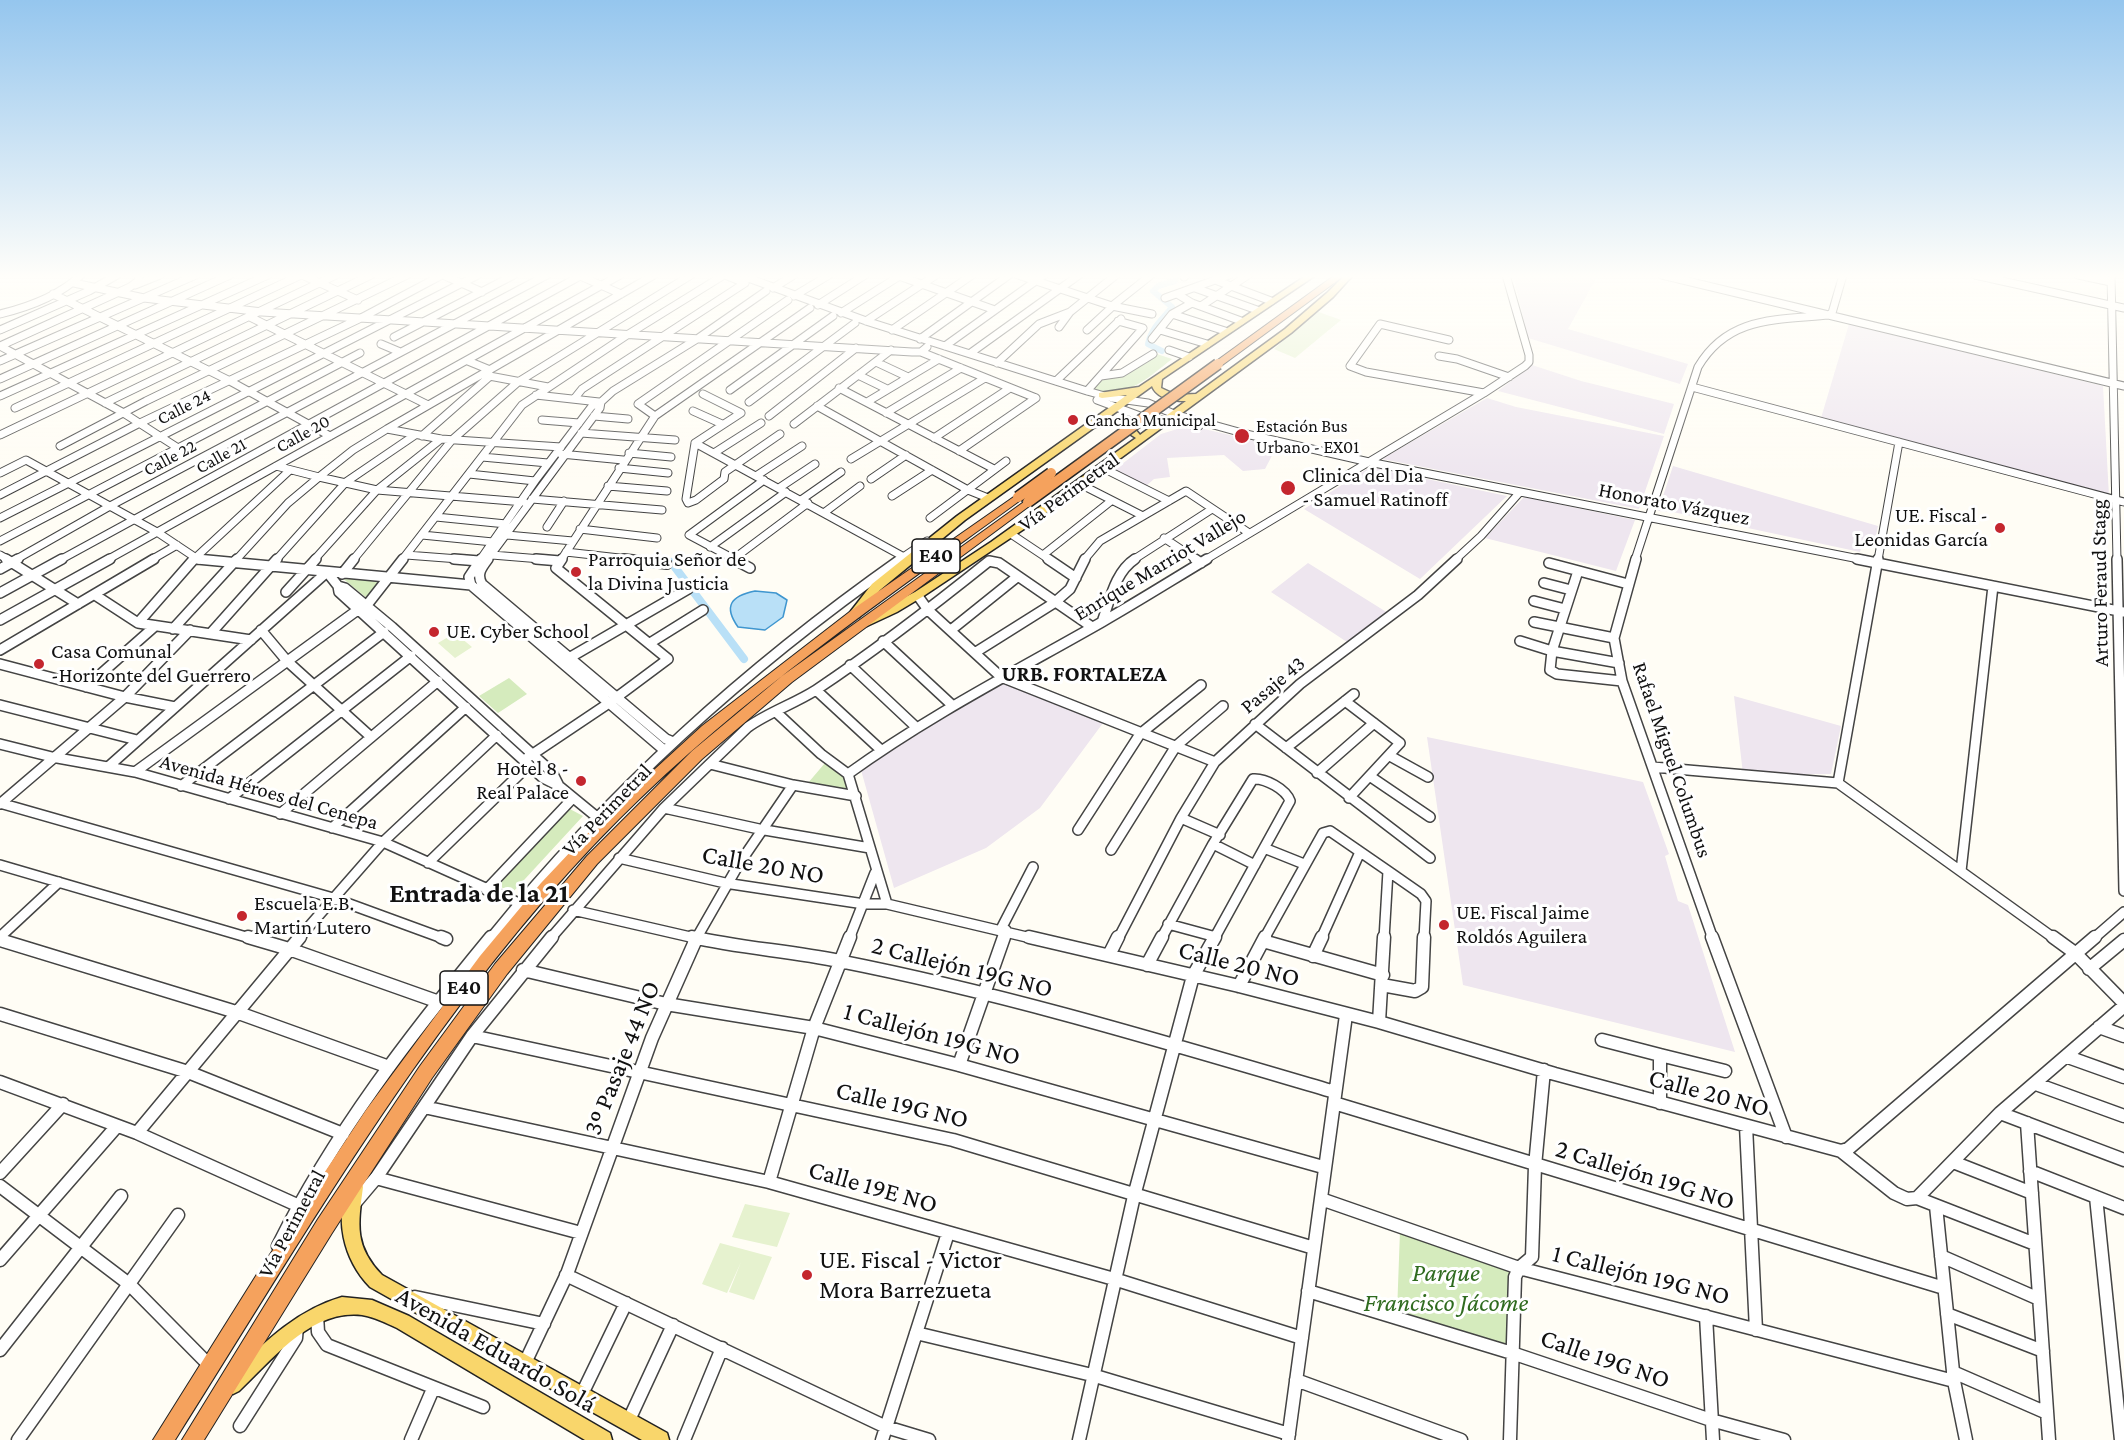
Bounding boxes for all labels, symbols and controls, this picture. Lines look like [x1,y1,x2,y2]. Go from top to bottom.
street label: Calle 24 [154,384,214,430]
place label: Cancha Municipal [1085,409,1216,431]
street label: Calle 20 [272,410,334,458]
marker: Cancha Municipal [1066,413,1080,427]
place label: Estación Bus Urbano - EX01 [1256,415,1359,458]
marker: Estación Bus Urbano - EX01 [1233,427,1251,445]
street label: Calle 21 [192,433,250,479]
street label: Calle 22 [140,435,200,481]
street label: Vía Perimetral [1014,447,1124,537]
place label: Clinica del Dia - Samuel Ratinoff [1302,463,1448,513]
street label: Honorato Vázquez [1596,477,1752,531]
marker: Clinica del Dia - Samuel Ratinoff [1279,479,1297,497]
street label: Arturo Feraud Stagg [2086,499,2114,667]
place label: UE. Fiscal - Leonidas García [1854,503,1988,553]
street label: Enrique Marriot Vallejo [1069,504,1251,626]
marker: UE. Fiscal - Leonidas García [1993,521,2007,535]
road number: E40 [912,539,960,573]
place label: Parroquia Señor de la Divina Justicia [588,547,746,597]
marker: Parroquia Señor de la Divina Justicia [569,565,583,579]
place label: UE. Cyber School [446,619,589,645]
marker: UE. Cyber School [427,625,441,639]
place label: Casa Comunal -Horizonte del Guerrero [51,639,251,689]
street label: Pasaje 43 [1236,651,1310,719]
marker: Casa Comunal -Horizonte del Guerrero [32,657,46,671]
street label: Rafael Miguel Columbus [1627,659,1717,861]
district label: URB. FORTALEZA [1001,661,1167,687]
street label: Avenida Héroes del Cenepa [157,749,381,835]
place label: Hotel 8 - Real Palace [476,756,569,806]
street label: Vía Perimetral [557,759,657,861]
marker: Hotel 8 - Real Palace [574,774,588,788]
street label: Calle 20 NO [699,839,827,891]
district label: Entrada de la 21 [389,878,569,910]
place label: Escuela E.B. Martin Lutero [254,891,371,941]
place label: UE. Fiscal Jaime Roldós Aguilera [1456,900,1589,950]
marker: Escuela E.B. Martin Lutero [235,909,249,923]
marker: UE. Fiscal Jaime Roldós Aguilera [1437,918,1451,932]
street label: 2 Callejón 19G NO [868,929,1056,1005]
street label: Calle 20 NO [1175,934,1303,994]
road number: E40 [440,971,488,1005]
street label: 3º Pasaje 44 NO [577,976,667,1140]
street label: 1 Callejón 19G NO [840,995,1024,1073]
street label: Calle 20 NO [1645,1062,1773,1124]
street label: Calle 19G NO [833,1075,971,1135]
street label: 2 Callejón 19G NO [1552,1133,1738,1217]
street label: Calle 19E NO [805,1154,941,1220]
street label: Vía Perimetral [253,1166,331,1282]
street label: 1 Callejón 19G NO [1549,1238,1733,1312]
place label: UE. Fiscal - Victor Mora Barrezueta [819,1244,1002,1306]
park label: Parque Francisco Jácome [1364,1257,1528,1318]
marker: UE. Fiscal - Victor Mora Barrezueta [800,1268,814,1282]
street label: Avenida Eduardo Solá [390,1280,602,1420]
street label: Calle 19G NO [1536,1322,1674,1396]

